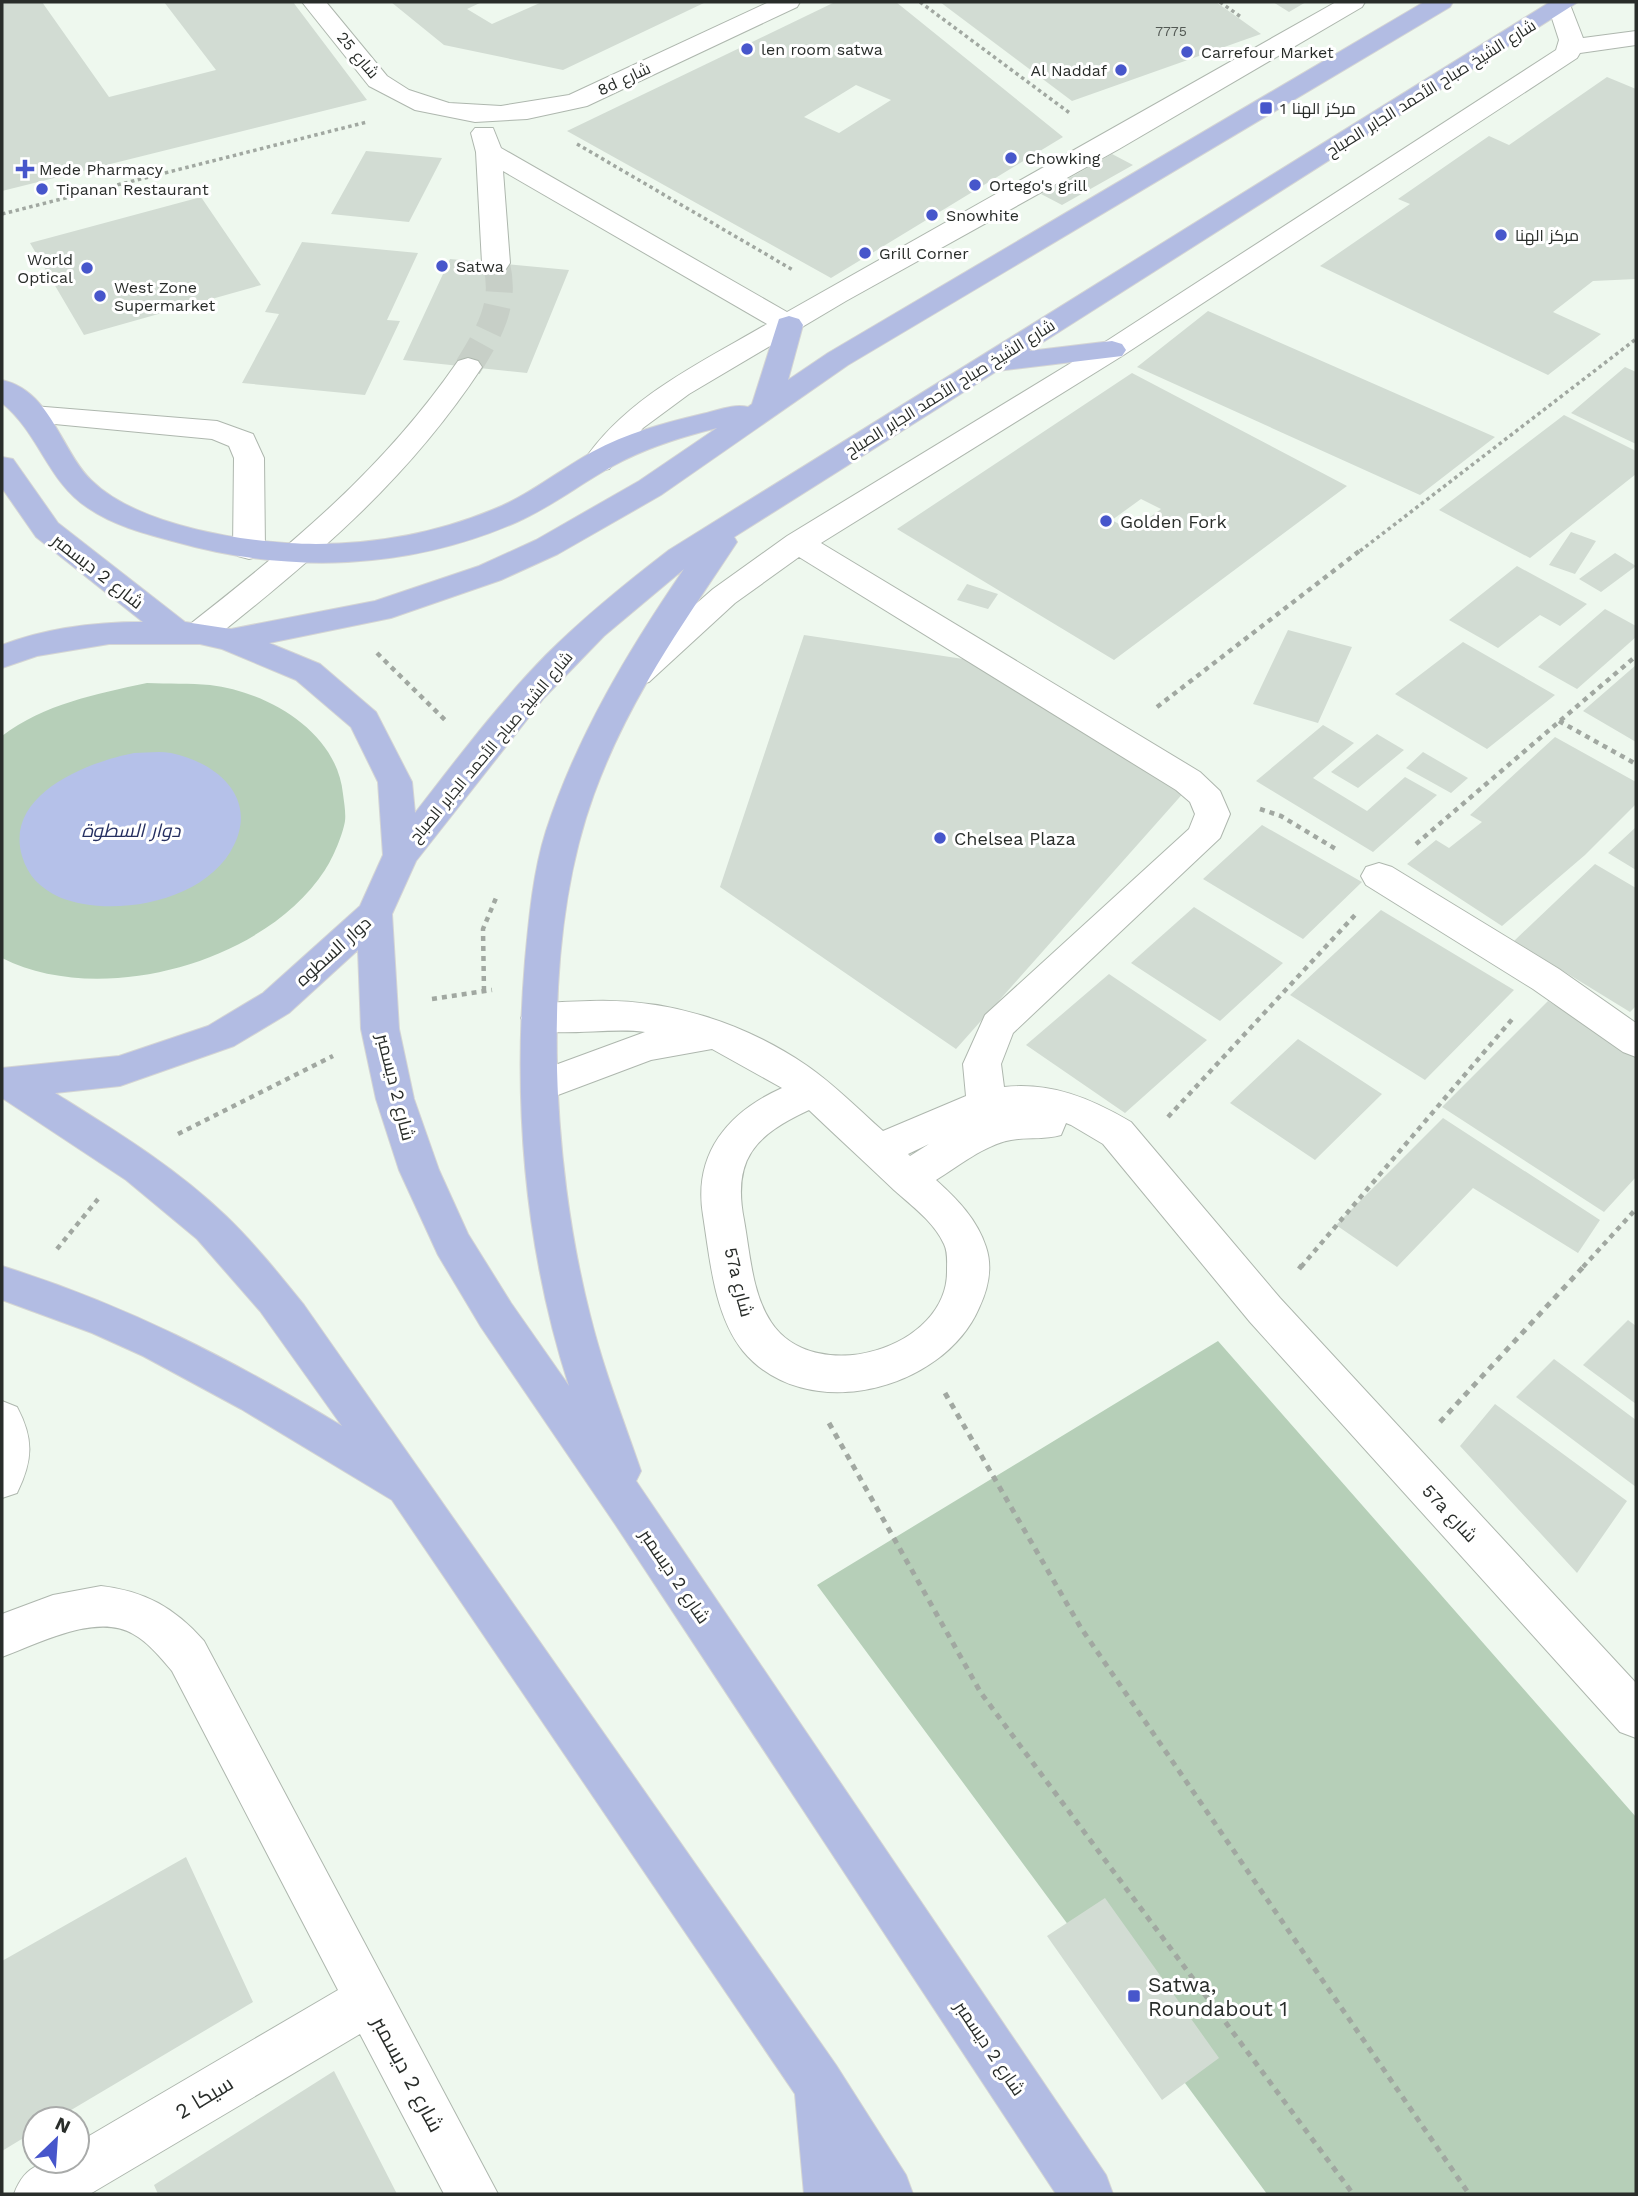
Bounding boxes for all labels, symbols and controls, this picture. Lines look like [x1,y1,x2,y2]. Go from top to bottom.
street label: شارع الشيخ صباح الأحمد الجابر الصباح [1323,15,1540,162]
house number: 7775 [1155,23,1187,39]
street label: شارع 25 [331,28,383,83]
place label: len room satwa [761,40,883,59]
marker: len room satwa [739,41,755,57]
place label: Carrefour Market [1201,43,1334,62]
marker: Carrefour Market [1179,44,1195,60]
street label: 8d شارع [594,58,654,101]
place label: Al Naddaf [1031,61,1108,80]
marker: Al Naddaf [1113,62,1129,78]
place label: مركز الهنا 1 [1280,99,1356,119]
marker: مركز الهنا 1 [1258,100,1274,116]
place label: Chowking [1025,149,1101,168]
marker: Chowking [1003,150,1019,166]
place label: Mede Pharmacy [39,160,164,179]
marker: Mede Pharmacy [17,161,33,177]
place label: Ortego's grill [989,176,1087,195]
marker: Ortego's grill [967,177,983,193]
place label: Tipanan Restaurant [56,180,209,199]
marker: Tipanan Restaurant [34,181,50,197]
place label: Snowhite [946,206,1019,225]
marker: Snowhite [924,207,940,223]
place label: مركز الهنا [1515,226,1579,246]
marker: مركز الهنا [1493,227,1509,243]
place label: Grill Corner [879,244,969,263]
marker: Grill Corner [857,245,873,261]
place label: World Optical [17,250,73,287]
place label: Satwa [456,257,504,276]
marker: Satwa [434,258,450,274]
marker: World Optical [79,260,95,276]
place label: West Zone Supermarket [114,278,215,315]
marker: West Zone Supermarket [92,288,108,304]
street label: شارع الشيخ صباح الأحمد الجابر الصباح [842,315,1059,462]
place label: Golden Fork [1120,511,1227,532]
marker: Golden Fork [1098,513,1114,529]
street label: شارع 2 ديسمبر [46,528,148,615]
street label: شارع الشيخ صباح الأحمد الجابر الصباح [406,648,578,848]
water label: دوار السطوة [81,819,181,842]
place label: Chelsea Plaza [954,828,1076,849]
marker: Chelsea Plaza [932,830,948,846]
street label: دوار السطوه [291,912,376,991]
street label: شارع 2 ديسمبر [370,1030,419,1143]
street label: 57a شارع [718,1245,758,1319]
street label: 57a شارع [1417,1480,1482,1547]
street label: شارع 2 ديسمبر [633,1524,714,1628]
place label: Satwa, Roundabout 1 [1148,1972,1288,2021]
marker: Satwa, Roundabout 1 [1126,1988,1142,2004]
street label: شارع 2 ديسمبر [948,1996,1029,2100]
street label: شارع 2 ديسمبر [365,2011,449,2137]
street label: سيكا 2 [171,2070,237,2124]
north arrow [21,2105,91,2175]
text: N [52,2112,74,2138]

